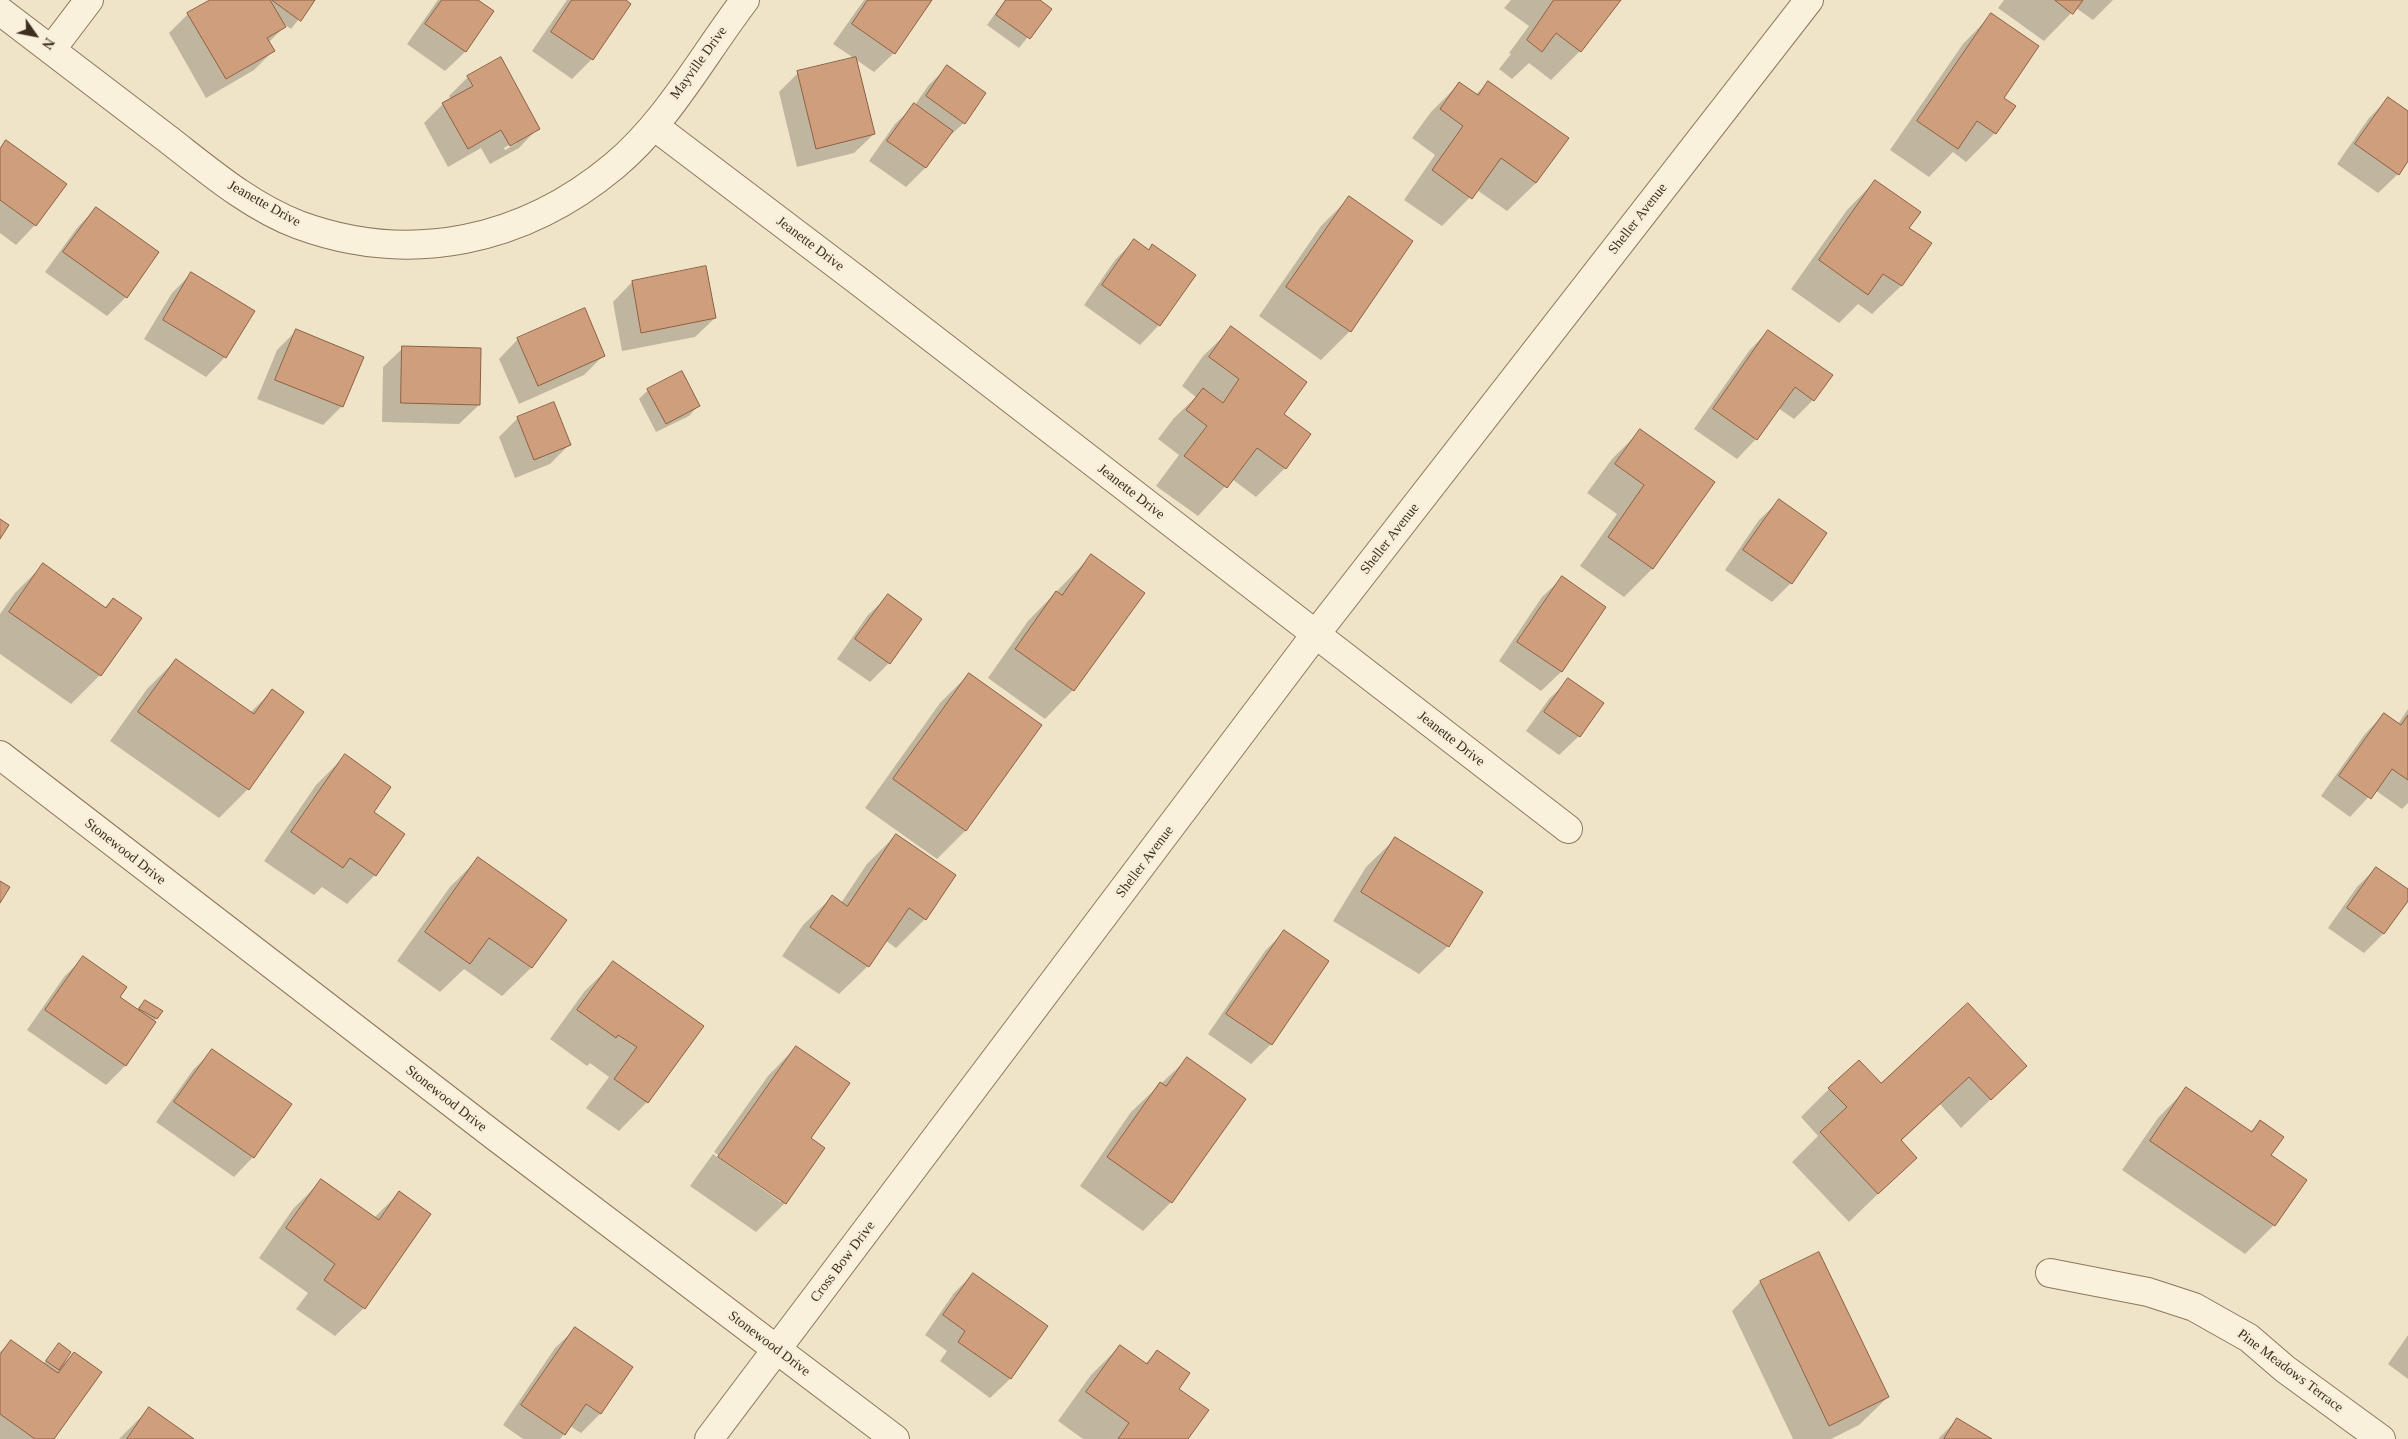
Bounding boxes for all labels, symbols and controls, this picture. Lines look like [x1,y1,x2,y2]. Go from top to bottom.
north arrow [10,10,60,60]
street label: Mayville Drive [667,23,731,103]
text: N [39,35,57,52]
street label: Jeanette Drive [225,177,303,231]
street label: Sheller Avenue [1605,180,1671,258]
street label: Jeanette Drive [773,213,847,275]
street label: Jeanette Drive [1094,461,1168,523]
street label: Sheller Avenue [1357,500,1423,578]
street label: Jeanette Drive [1414,708,1488,770]
street label: Stonewood Drive [81,815,169,889]
street label: Sheller Avenue [1113,823,1177,901]
street label: Stonewood Drive [402,1062,490,1136]
street label: Cross Bow Drive [807,1218,879,1306]
street label: Stonewood Drive [725,1308,813,1380]
street label: Pine Meadows Terrace [2234,1326,2346,1416]

